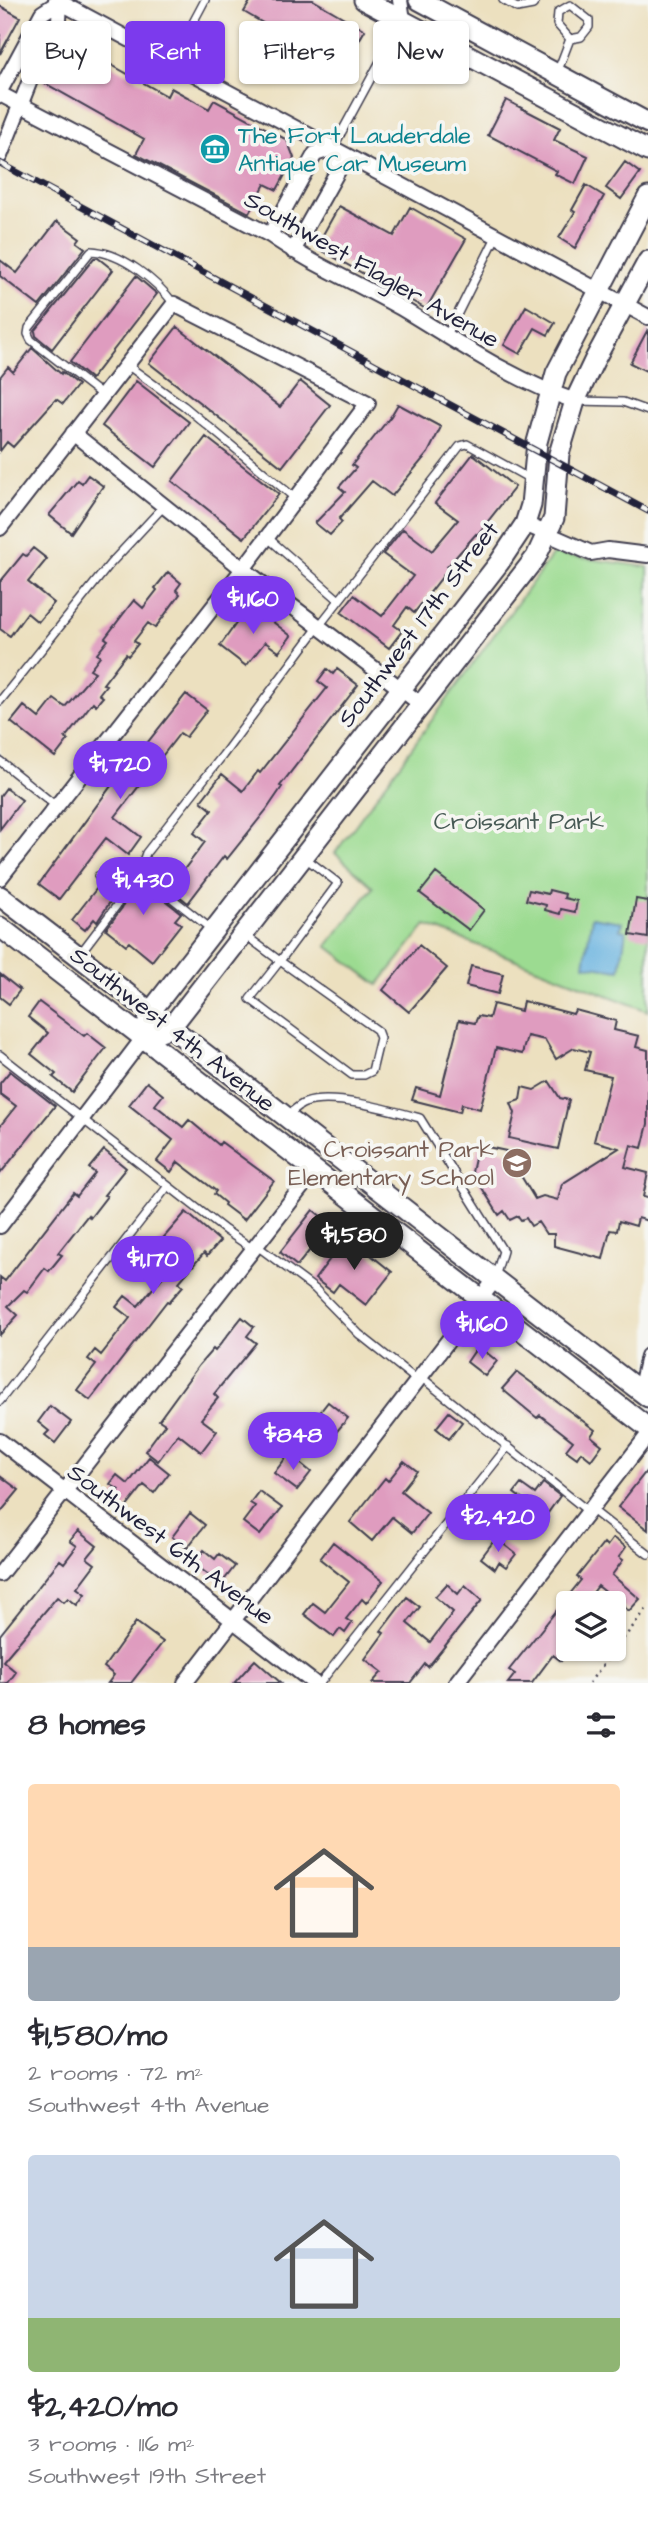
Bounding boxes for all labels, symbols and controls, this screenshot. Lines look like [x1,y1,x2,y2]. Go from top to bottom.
chip: Buy [21,21,111,84]
chip: Rent [125,21,225,84]
chip: Filters [239,21,359,84]
chip: New [373,21,469,84]
place label: The Fort Lauderdale Antique Car Museum [238,119,471,181]
museum icon: The Fort Lauderdale Antique Car Museum [198,132,232,166]
street label: Southwest Flagler Avenue [237,183,505,358]
street label: Southwest 17th Street [330,514,508,734]
pin: $1,160 [196,576,310,636]
text: $1,160 [227,583,279,615]
pin: $1,720 [63,742,177,801]
text: $1,720 [89,748,151,780]
park label: Croissant Park [434,805,605,839]
pin: $1,430 [86,858,200,917]
text: $1,430 [112,864,174,896]
street label: Southwest 4th Avenue [63,939,282,1121]
place label: Croissant Park Elementary School [288,1133,494,1196]
school or university icon: Croissant Park Elementary School [500,1146,534,1180]
pin: $1,580 [297,1212,411,1272]
text: $1,580 [321,1219,387,1251]
pin: $1,170 [96,1236,210,1296]
text: $1,170 [127,1243,179,1275]
pin: $1,160 [425,1302,539,1361]
text: $1,160 [456,1308,508,1340]
pin: $848 [252,1412,334,1472]
text: $848 [264,1419,322,1451]
street label: Southwest 6th Avenue [60,1456,281,1634]
pin: $2,420 [441,1494,555,1554]
text: $2,420 [461,1501,535,1533]
map controls [556,1591,626,1661]
button: layers [556,1591,626,1661]
text: 8 homes [28,1704,146,1746]
icon: filters [582,1706,620,1744]
icon: home [261,1830,387,1956]
text: $1,580/mo [28,2015,167,2057]
text: 2 rooms · 72 m² [28,2057,203,2089]
text: Southwest 4th Avenue [28,2089,269,2121]
icon: home [261,2201,387,2327]
text: $2,420/mo [28,2386,178,2428]
text: 3 rooms · 116 m² [28,2428,195,2460]
text: Southwest 19th Street [28,2460,266,2492]

